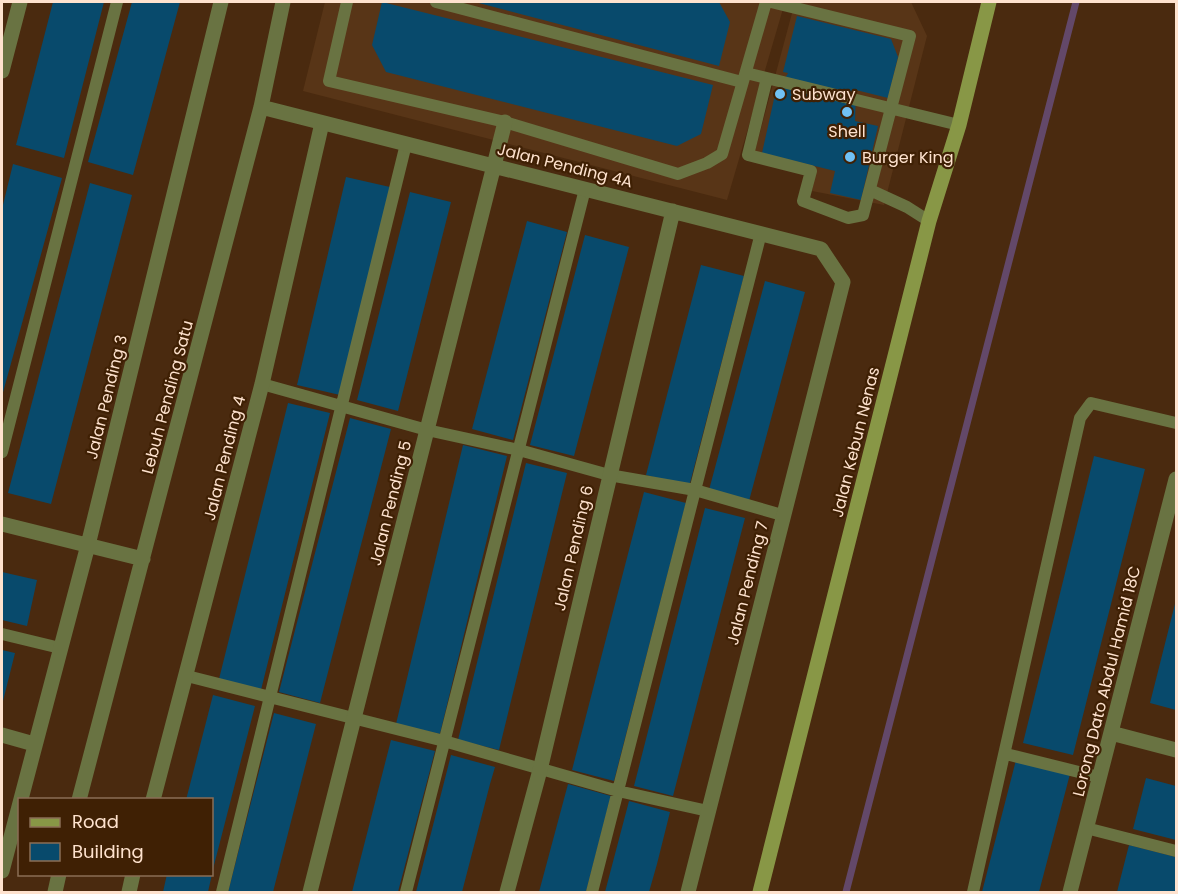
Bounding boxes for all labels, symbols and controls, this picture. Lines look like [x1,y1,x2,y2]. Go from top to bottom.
place label: Subway [792,83,855,106]
marker: Subway [773,87,787,101]
marker: Shell [840,105,854,119]
place label: Shell [828,120,866,143]
street label: Jalan Pending 4A [495,138,635,193]
place label: Burger King [862,146,954,169]
marker: Burger King [843,150,857,164]
street label: Lebuh Pending Satu [136,318,199,477]
street label: Jalan Pending 3 [80,332,133,462]
street label: Jalan Kebun Nenas [826,365,885,520]
street label: Jalan Pending 4 [198,393,251,523]
street label: Jalan Pending 5 [364,438,417,568]
street label: Jalan Pending 6 [548,483,599,613]
street label: Jalan Pending 7 [721,519,774,647]
street label: Lorong Dato Abdul Hamid 18C [1067,563,1146,799]
legend [18,798,213,876]
text: Road [72,809,119,834]
text: Building [72,839,144,864]

